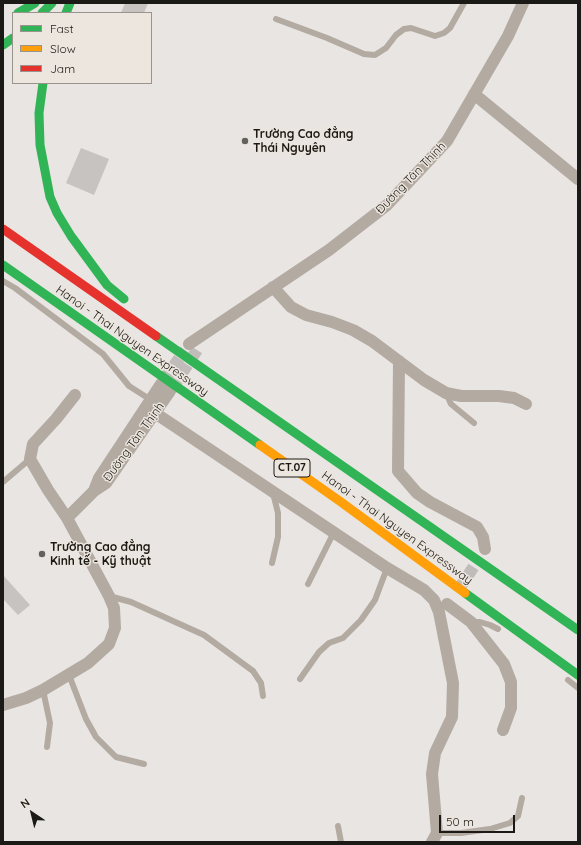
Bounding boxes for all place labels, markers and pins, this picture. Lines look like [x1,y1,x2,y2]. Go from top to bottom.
place label: Trường Cao đẳng Thái Nguyên [253,127,353,155]
marker: Trường Cao đẳng Thái Nguyên [240,136,250,146]
place label: Trường Cao đẳng Kinh tế - Kỹ thuật [50,540,151,568]
marker: Trường Cao đẳng Kinh tế - Kỹ thuật [37,549,47,559]

